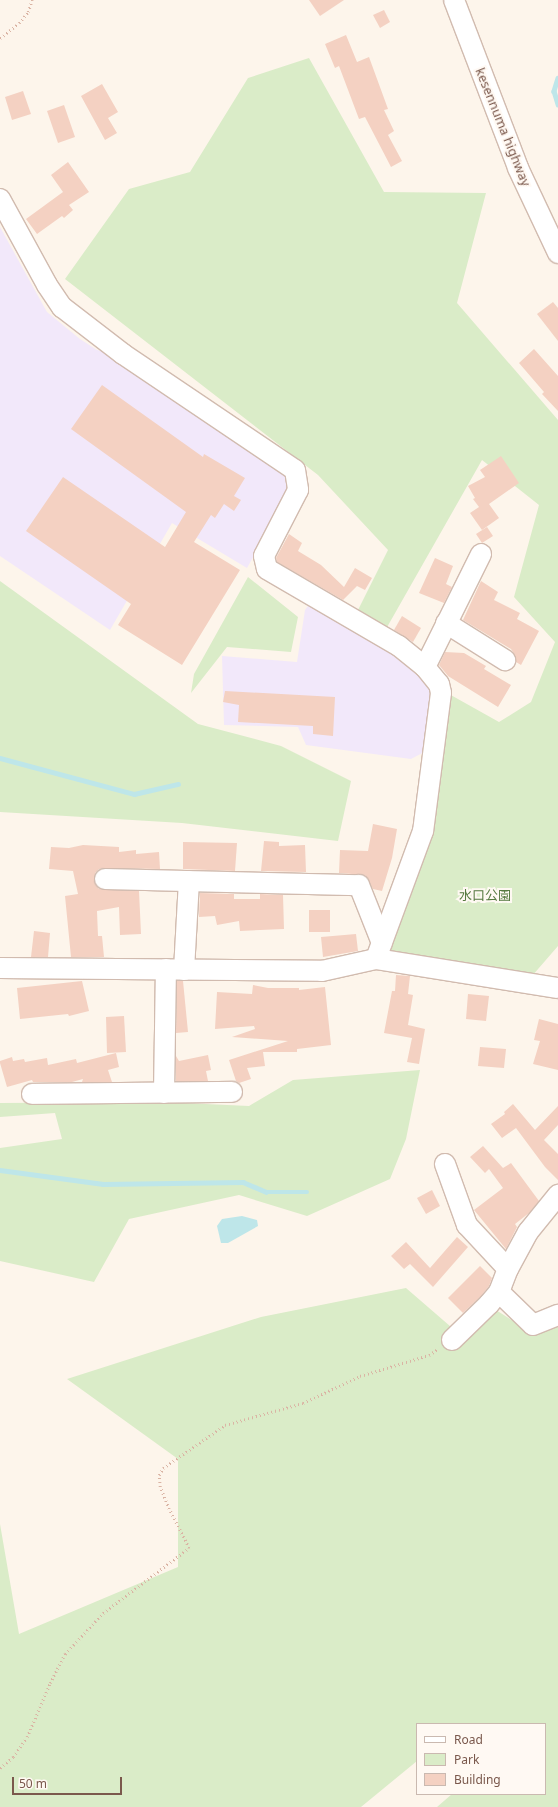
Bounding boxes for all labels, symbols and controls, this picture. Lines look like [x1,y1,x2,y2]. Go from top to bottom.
street label: kesennuma highway [472,66,534,188]
park label: 水口公園 [459,887,511,903]
legend [416,1723,546,1795]
text: Road [454,1731,483,1748]
text: Park [454,1751,479,1768]
scale bar [14,1769,124,1795]
text: Building [454,1771,501,1788]
text: 50 m [19,1775,47,1792]

